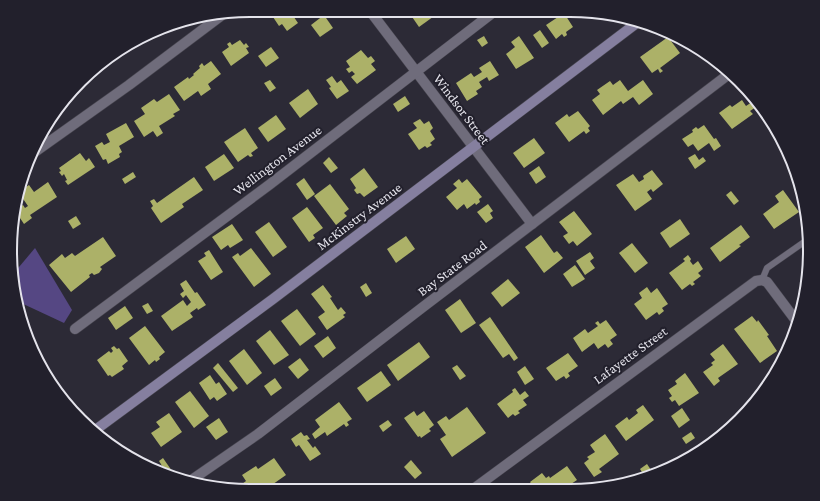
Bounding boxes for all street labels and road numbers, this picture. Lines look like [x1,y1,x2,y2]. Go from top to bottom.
street label: Windsor Street [430,71,494,148]
street label: Wellington Avenue [230,122,324,198]
street label: McKinstry Avenue [313,179,405,253]
street label: Bay State Road [414,236,490,299]
street label: Lafayette Street [590,323,670,387]

